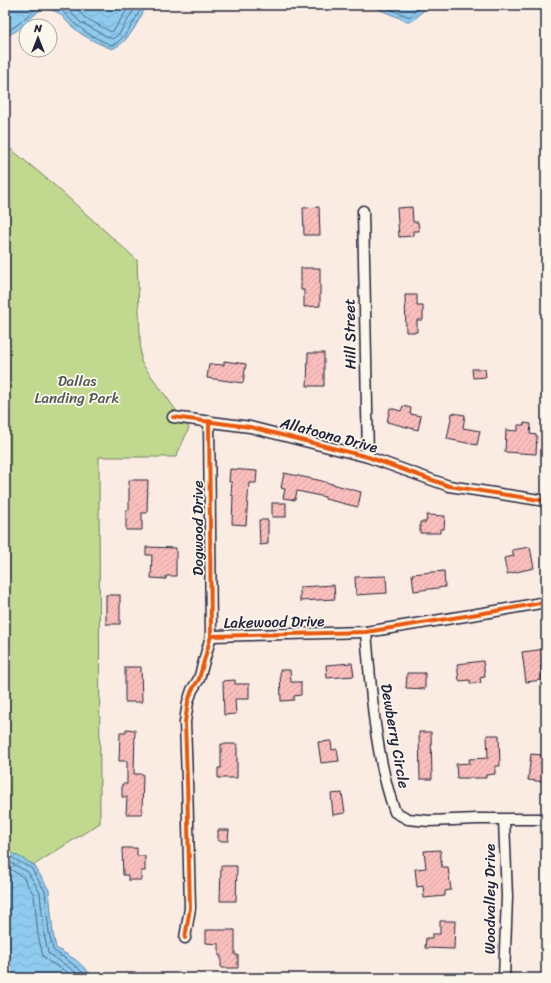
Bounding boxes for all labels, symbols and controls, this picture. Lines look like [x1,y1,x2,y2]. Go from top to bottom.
north arrow [18,18,58,58]
text: N [33,19,42,38]
street label: Hill Street [336,298,364,370]
park label: Dallas Landing Park [35,368,120,411]
street label: Allatoona Drive [276,409,381,460]
street label: Dogwood Drive [185,480,211,576]
street label: Lakewood Drive [223,608,325,636]
street label: Dewberry Circle [373,682,417,791]
street label: Woodvalley Drive [477,844,503,954]

